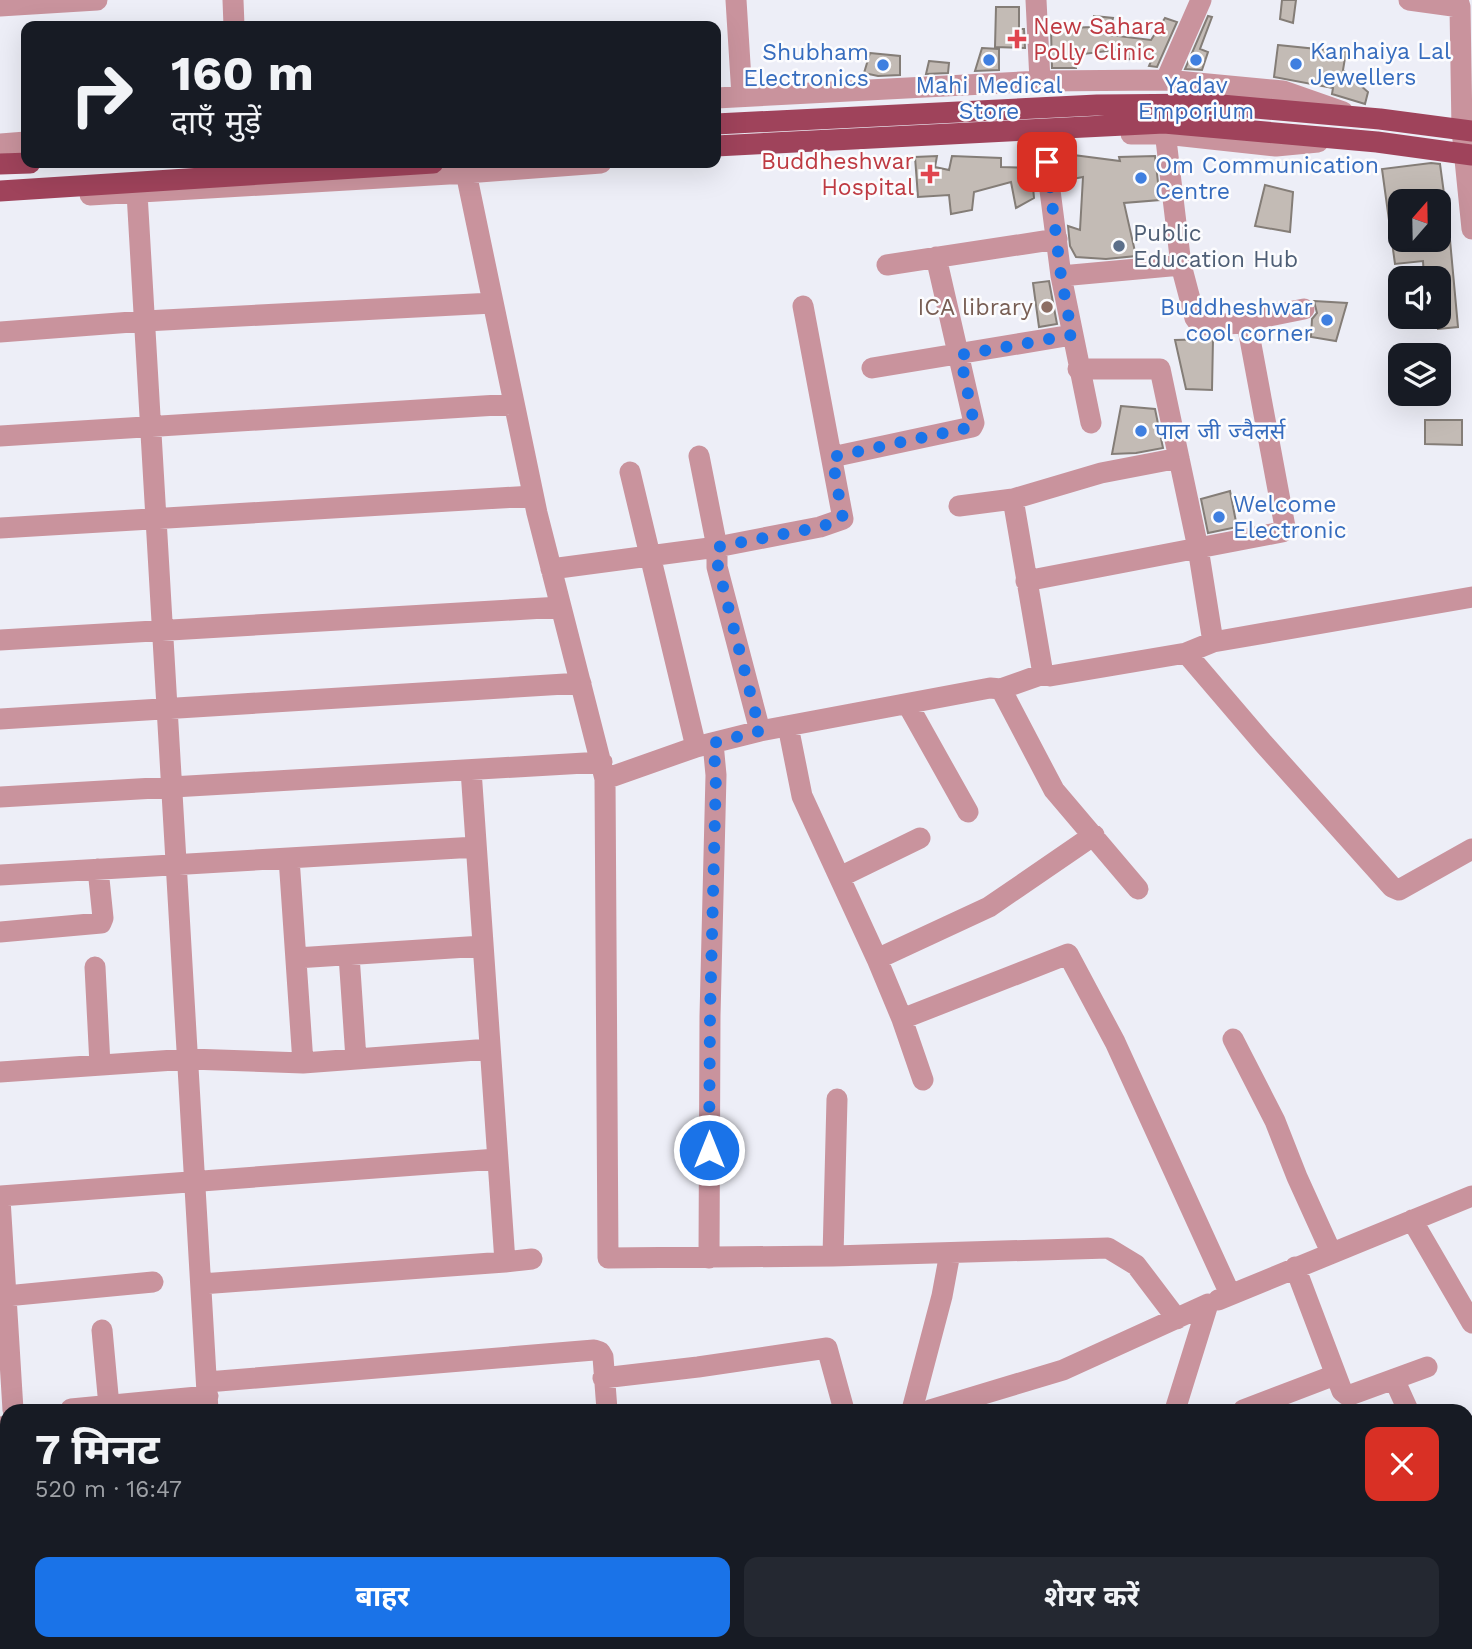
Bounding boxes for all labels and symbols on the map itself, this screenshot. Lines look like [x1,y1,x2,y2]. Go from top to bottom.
place label: New Sahara Polly Clinic [1033,13,1166,66]
marker: New Sahara Polly Clinic [1007,29,1027,49]
place label: Kanhaiya Lal Jewellers [1310,38,1451,91]
place label: Shubham Electronics [743,39,869,92]
marker: Mahi Medical Store [981,52,997,68]
marker: Yadav Emporium [1188,52,1204,68]
marker: Kanhaiya Lal Jewellers [1288,56,1304,72]
marker: Shubham Electronics [875,57,891,73]
place label: Mahi Medical Store [916,72,1062,125]
place label: Yadav Emporium [1138,72,1254,125]
pin [1017,132,1077,192]
place label: Buddheshwar Hospital [761,148,914,201]
place label: Om Communication Centre [1155,152,1379,205]
marker: Buddheshwar Hospital [920,164,940,184]
marker: Om Communication Centre [1133,170,1149,186]
north arrow [1388,189,1451,252]
place label: Public Education Hub [1133,220,1298,273]
marker: Public Education Hub [1111,238,1127,254]
place label: ICA library [917,294,1033,321]
place label: Buddheshwar cool corner [1160,294,1313,347]
marker: ICA library [1039,299,1055,315]
marker: Buddheshwar cool corner [1319,312,1335,328]
place label: पाल जी ज्वैलर्स [1155,418,1286,445]
marker: पाल जी ज्वैलर्स [1133,423,1149,439]
place label: Welcome Electronic [1233,491,1347,544]
marker: Welcome Electronic [1211,509,1227,525]
position arrow [672,1113,746,1187]

